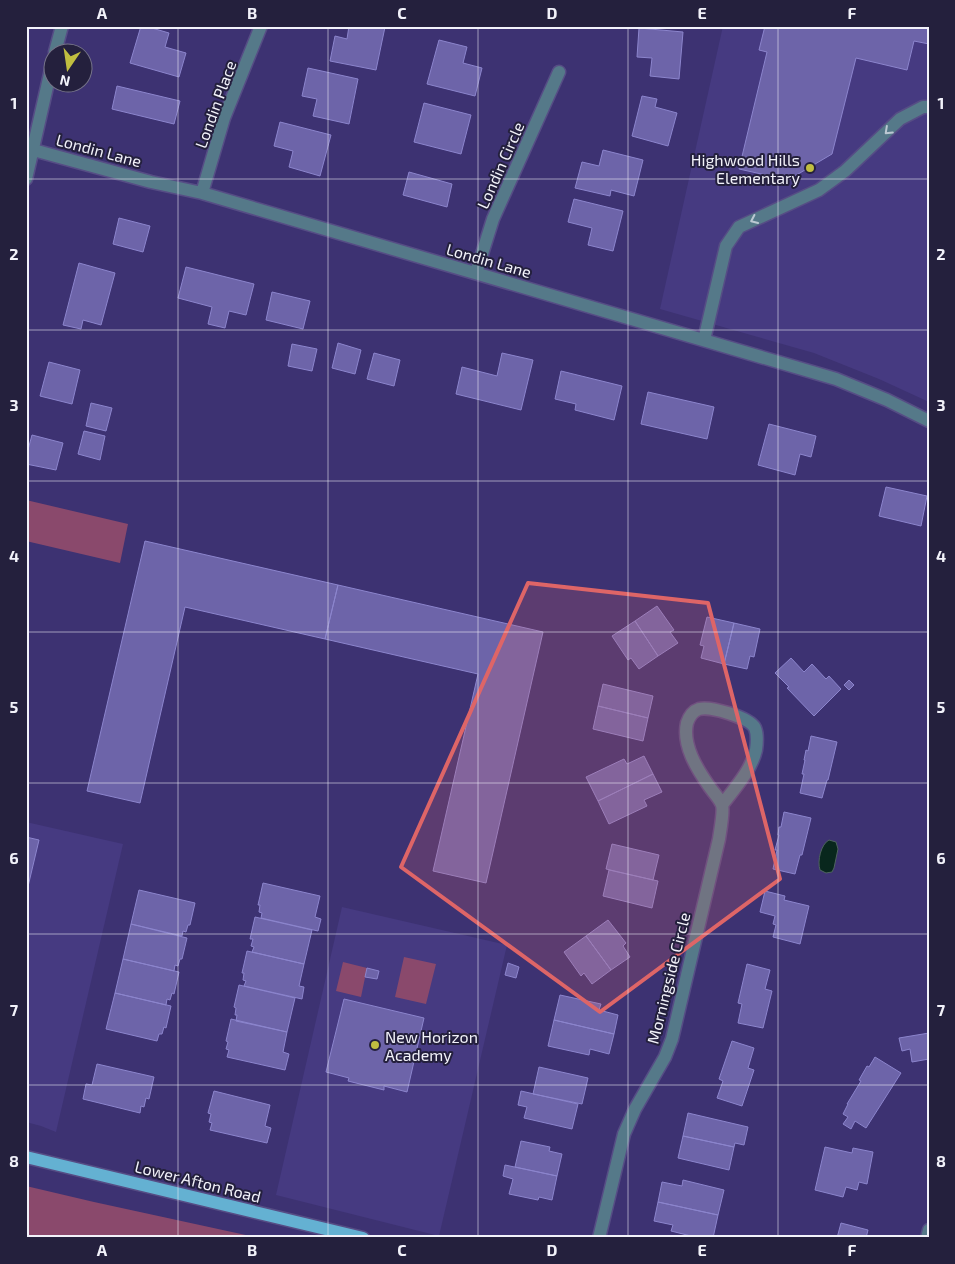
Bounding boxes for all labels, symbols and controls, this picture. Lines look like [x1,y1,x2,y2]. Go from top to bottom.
text: A [97,3,108,22]
text: B [247,3,257,22]
text: C [397,3,407,22]
text: D [547,3,558,22]
text: E [697,3,707,22]
text: F [848,3,857,22]
north arrow [42,42,92,92]
street label: Londin Place [190,58,240,150]
text: N [58,72,72,91]
text: 1 [11,93,17,112]
text: 1 [938,93,944,112]
street label: Londin Circle [472,119,528,211]
one-way arrow [885,125,894,134]
street label: Londin Lane [54,130,144,170]
place label: Highwood Hills Elementary [691,150,801,187]
marker: Highwood Hills Elementary [804,162,816,174]
one-way arrow [750,214,759,225]
street label: Londin Lane [444,239,534,281]
text: 2 [9,244,19,263]
text: 2 [936,244,946,263]
text: 3 [9,395,19,414]
text: 3 [936,395,946,414]
text: 4 [9,546,19,565]
text: 4 [936,546,946,565]
text: 5 [10,697,19,716]
text: 5 [937,697,946,716]
text: 6 [9,848,19,867]
text: 6 [936,848,946,867]
street label: Morningside Circle [642,910,694,1046]
text: 7 [10,1000,19,1019]
text: 7 [937,1000,946,1019]
place label: New Horizon Academy [385,1027,478,1064]
marker: New Horizon Academy [369,1039,381,1051]
text: 8 [9,1151,19,1170]
text: 8 [936,1151,946,1170]
street label: Lower Afton Road [133,1156,263,1206]
text: A [97,1240,108,1259]
text: B [247,1240,257,1259]
text: C [397,1240,407,1259]
text: D [547,1240,558,1259]
text: E [697,1240,707,1259]
text: F [848,1240,857,1259]

